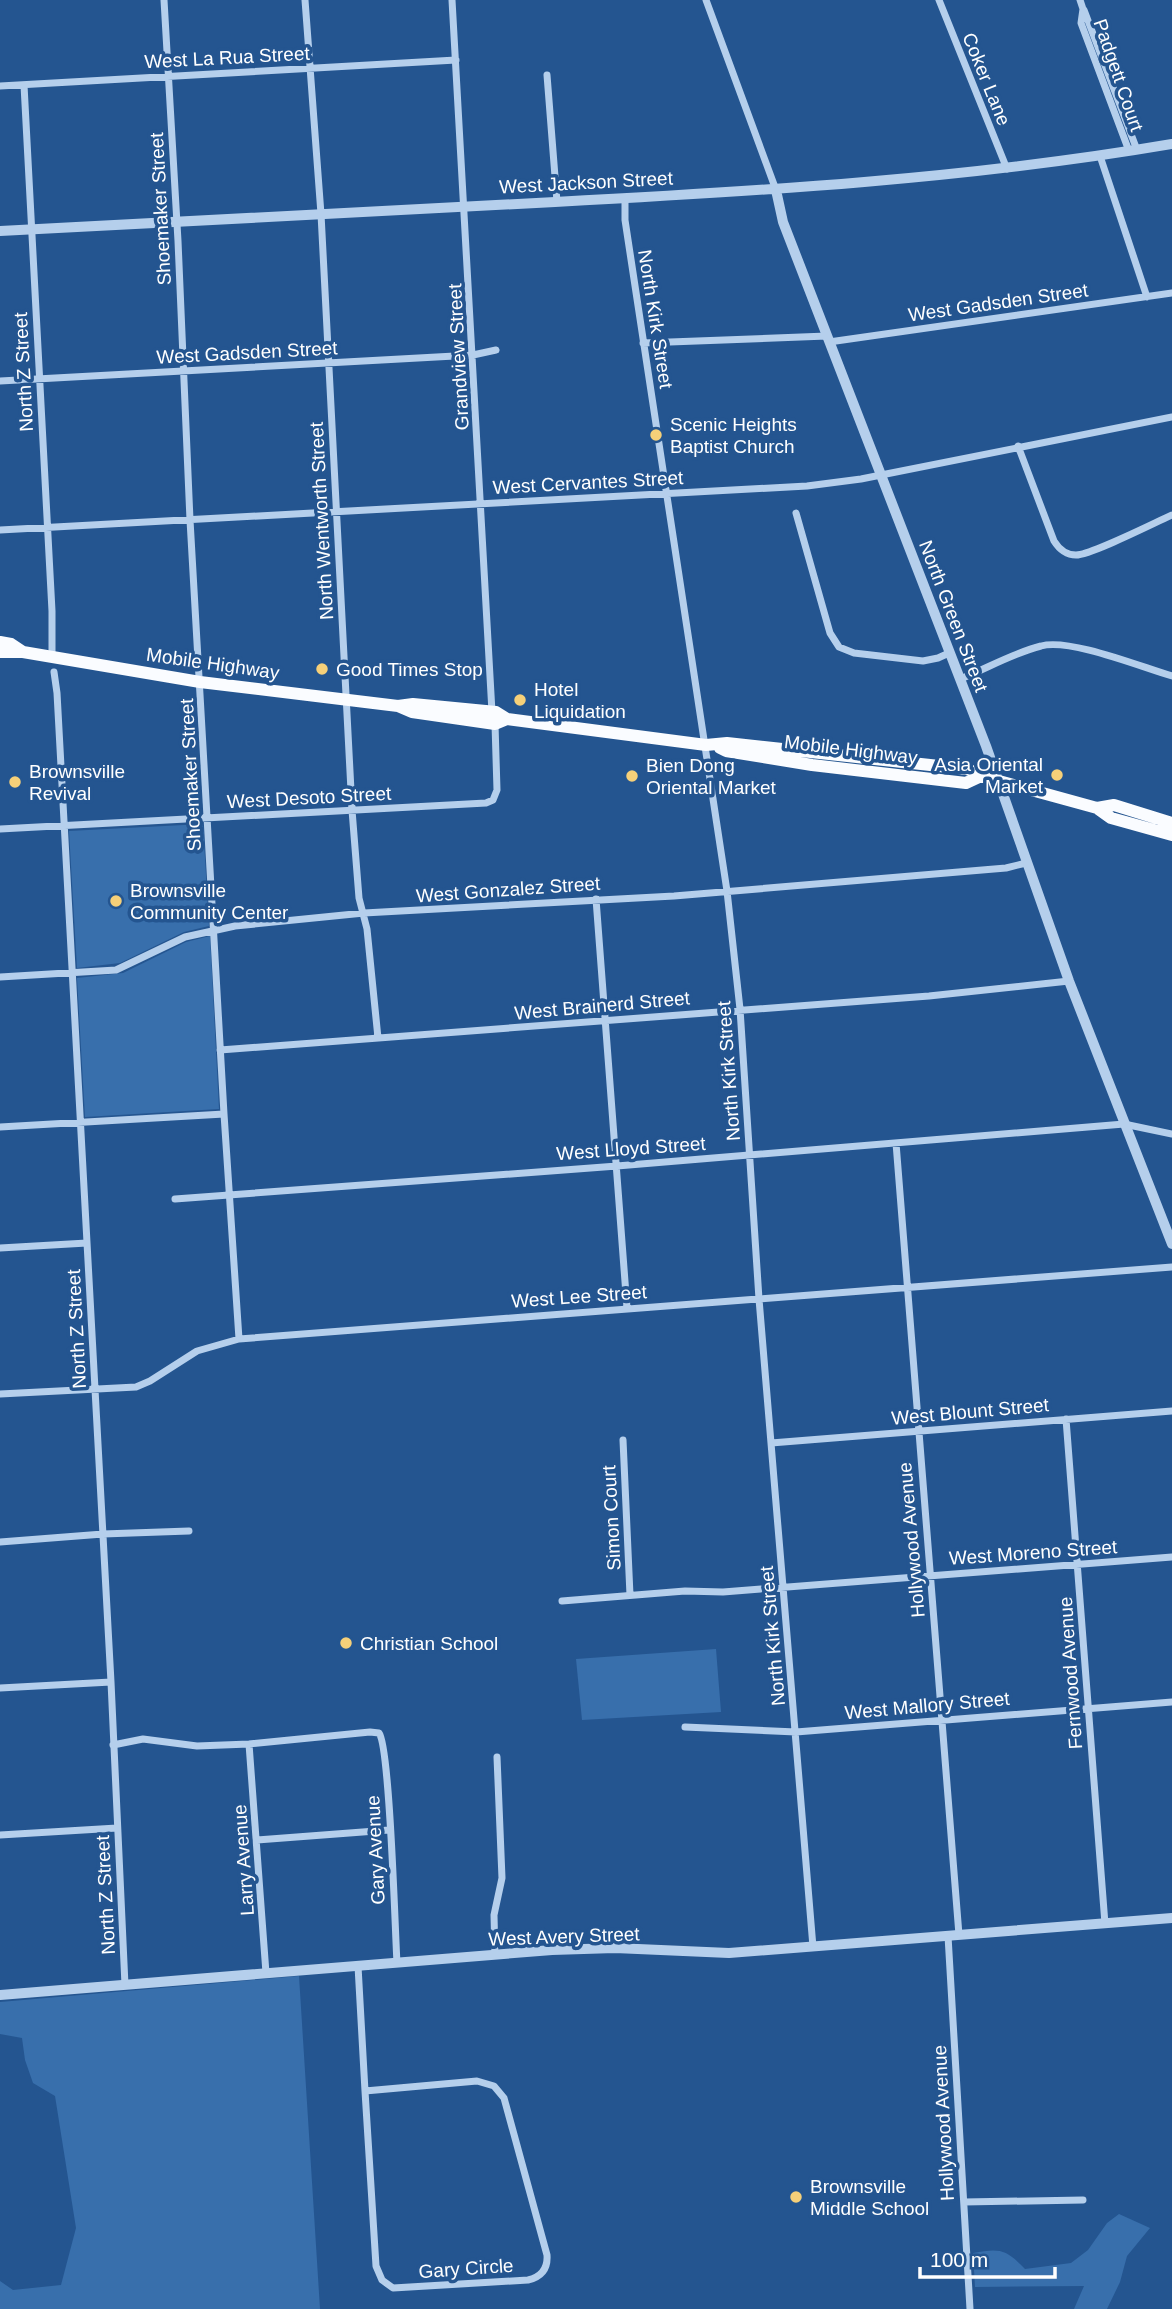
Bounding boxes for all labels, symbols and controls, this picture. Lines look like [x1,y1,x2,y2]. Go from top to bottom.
street label: Padgett Court [1090,16,1148,135]
street label: Coker Lane [958,30,1015,129]
street label: West La Rua Street [144,43,311,72]
street label: Shoemaker Street [146,131,175,286]
street label: West Jackson Street [499,167,674,198]
street label: North Kirk Street [634,248,677,391]
street label: West Gadsden Street [907,279,1090,326]
street label: Grandview Street [444,282,473,431]
street label: North Z Street [10,311,37,432]
street label: West Gadsden Street [156,337,339,368]
place label: Scenic Heights Baptist Church [670,414,797,457]
street label: North Wentworth Street [306,421,337,620]
marker: Scenic Heights Baptist Church [648,427,664,443]
street label: West Cervantes Street [492,467,685,498]
street label: North Green Street [915,537,992,696]
street label: Mobile Highway [145,644,281,683]
place label: Good Times Stop [336,659,483,680]
marker: Good Times Stop [314,661,330,677]
place label: Hotel Liquidation [534,679,626,722]
marker: Hotel Liquidation [512,692,528,708]
street label: Shoemaker Street [176,697,205,852]
street label: Mobile Highway [783,731,919,768]
place label: Asia Oriental Market [934,754,1044,797]
place label: Bien Dong Oriental Market [646,755,777,798]
place label: Brownsville Revival [29,761,125,804]
marker: Asia Oriental Market [1049,767,1065,783]
marker: Bien Dong Oriental Market [624,768,640,784]
marker: Brownsville Revival [7,774,23,790]
street label: West Desoto Street [226,783,392,812]
street label: West Gonzalez Street [415,873,601,906]
place label: Brownsville Community Center [130,880,289,923]
marker: Brownsville Community Center [108,893,124,909]
street label: West Brainerd Street [513,987,691,1024]
street label: North Kirk Street [713,999,744,1142]
street label: West Lloyd Street [556,1133,707,1164]
street label: North Z Street [63,1268,90,1389]
street label: West Lee Street [511,1281,648,1312]
street label: West Blount Street [890,1394,1050,1429]
street label: Hollywood Avenue [894,1461,929,1619]
street label: Simon Court [598,1464,625,1571]
street label: West Moreno Street [948,1536,1119,1569]
street label: North Kirk Street [756,1564,789,1707]
street label: Fernwood Avenue [1055,1596,1086,1750]
place label: Christian School [360,1633,498,1654]
marker: Christian School [338,1635,354,1651]
street label: West Mallory Street [844,1688,1011,1723]
street label: Gary Avenue [362,1795,389,1905]
street label: Larry Avenue [229,1804,258,1916]
street label: North Z Street [92,1834,119,1955]
street label: West Avery Street [488,1923,641,1950]
street label: Hollywood Avenue [929,2045,958,2201]
place label: Brownsville Middle School [810,2176,929,2219]
marker: Brownsville Middle School [788,2189,804,2205]
scale bar [920,2236,1055,2280]
text: 100 m [930,2248,988,2271]
street label: Gary Circle [418,2255,514,2282]

